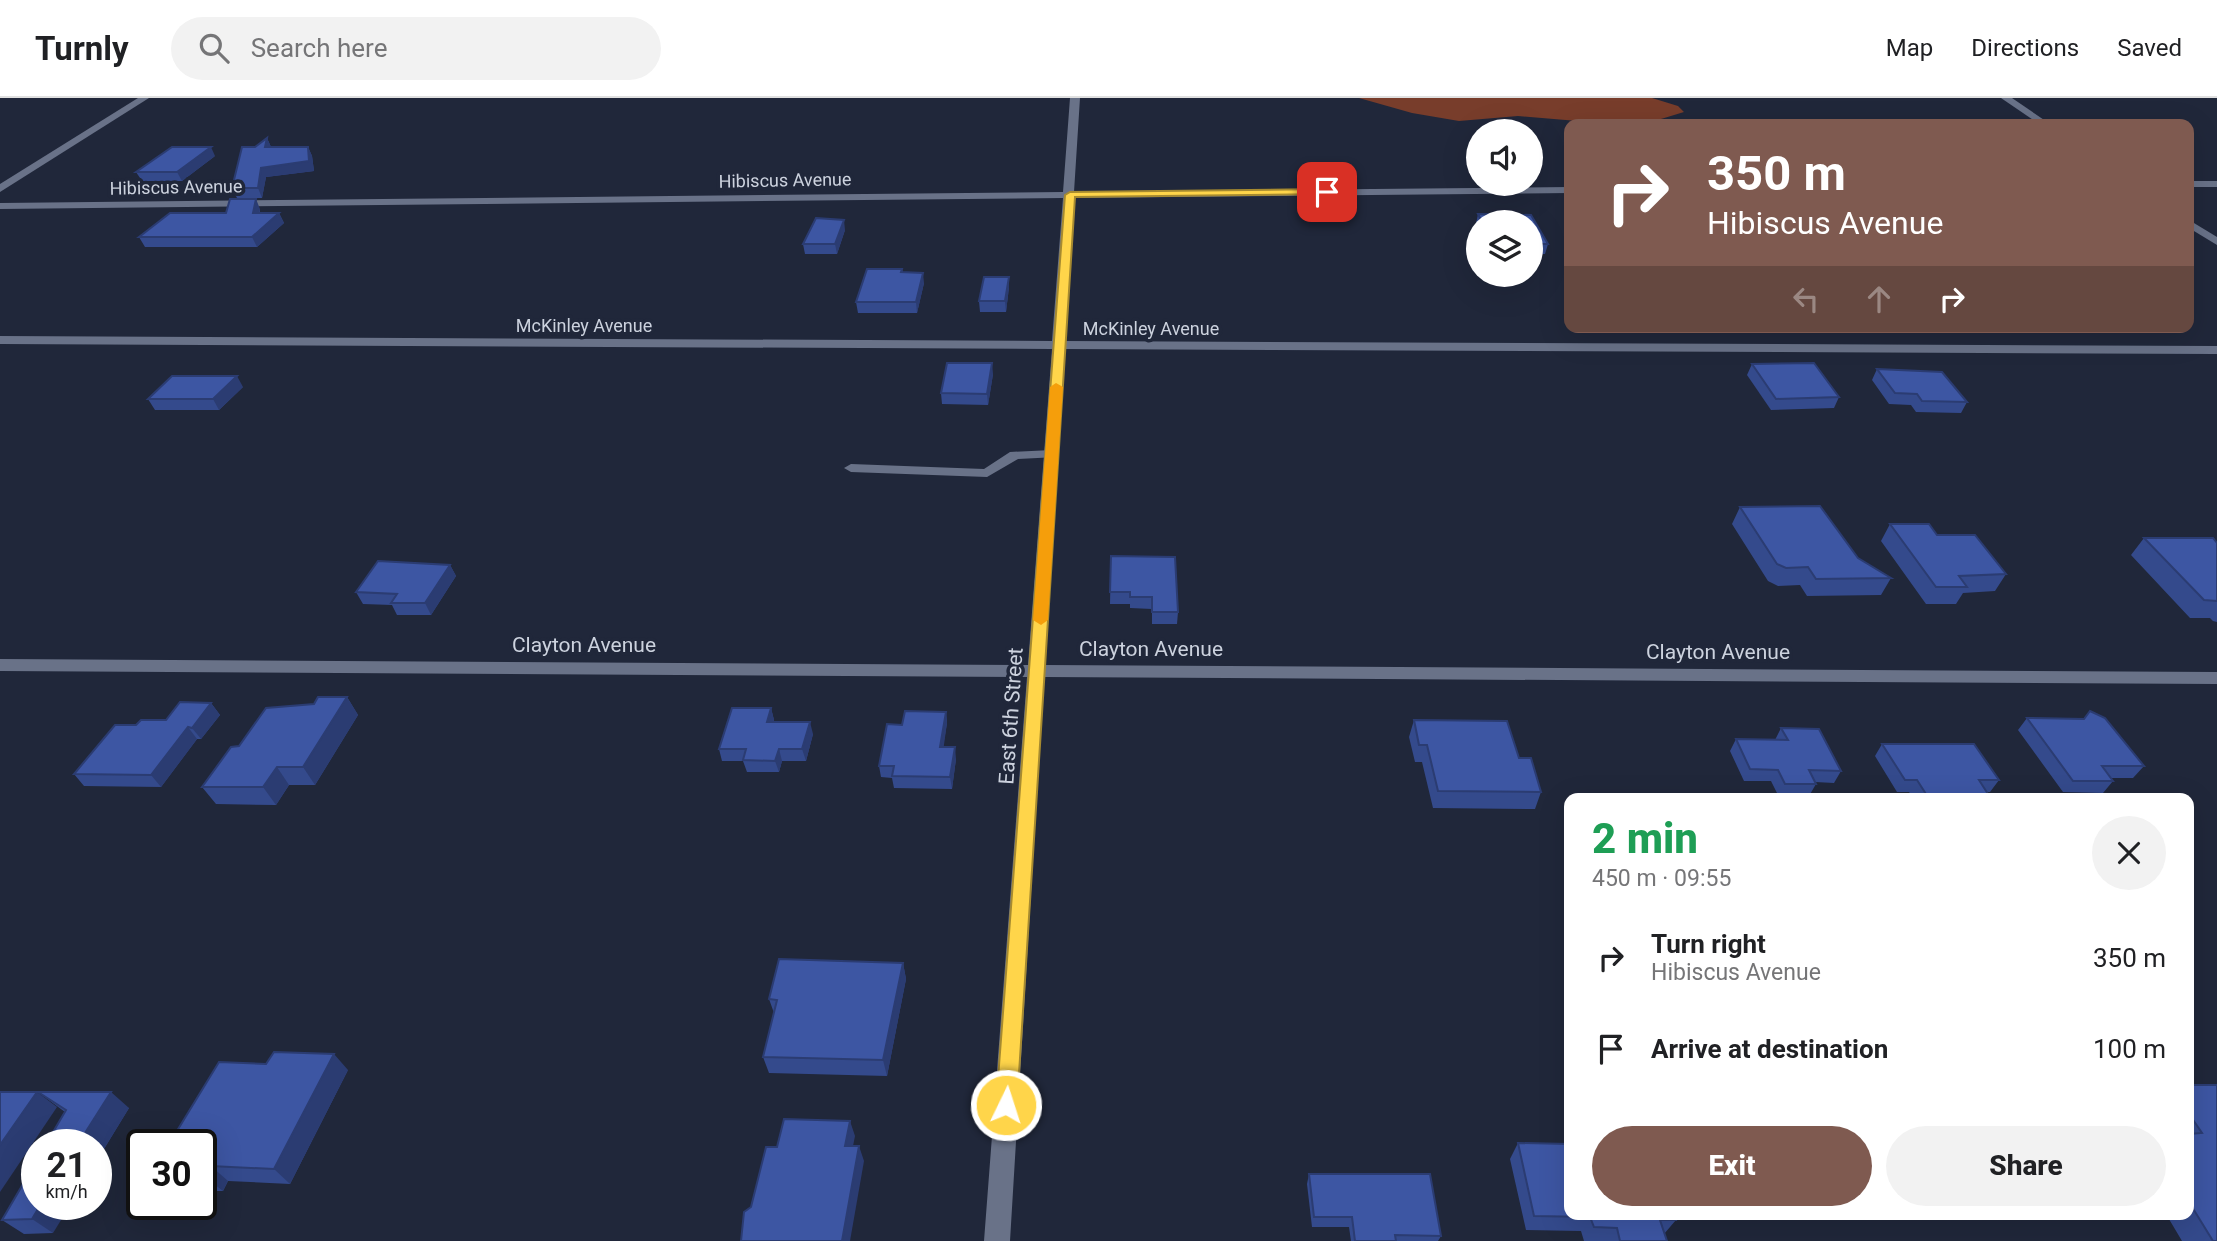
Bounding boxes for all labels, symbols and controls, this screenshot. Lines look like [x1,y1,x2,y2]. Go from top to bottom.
search box [171,17,661,80]
text: Turnly [35,29,129,68]
icon: search [195,29,233,67]
text: Search here [251,33,387,63]
text: Map [1886,34,1933,62]
text: Directions [1971,34,2079,62]
text: Saved [2117,34,2182,62]
map controls [1466,119,1543,287]
button: sound [1466,119,1543,196]
text: 350 m [1707,145,1846,202]
icon: right [1592,147,1683,238]
pin [1297,162,1357,222]
street label: Hibiscus Avenue [718,168,852,192]
icon: arrive [1308,173,1346,211]
street label: Hibiscus Avenue [109,175,243,199]
text: Hibiscus Avenue [1707,204,1943,242]
button: layers [1466,210,1543,287]
icon: left [1787,280,1825,318]
icon: ahead [1860,280,1898,318]
icon: right [1933,280,1971,318]
street label: McKinley Avenue [516,315,652,336]
street label: McKinley Avenue [1083,318,1219,339]
street label: Clayton Avenue [512,633,656,657]
street label: Clayton Avenue [1079,637,1223,661]
street label: Clayton Avenue [1646,640,1790,664]
street label: East 6th Street [994,647,1028,785]
text: 2 min [1592,814,1698,863]
button: close [2092,816,2166,890]
text: 450 m · 09:55 [1592,865,1731,892]
text: Turn right [1651,929,1766,959]
icon: right [1592,939,1630,977]
text: 350 m [2093,943,2166,973]
text: Hibiscus Avenue [1651,959,1821,986]
icon: arrive [1592,1030,1630,1068]
text: Arrive at destination [1651,1034,1888,1064]
text: 100 m [2093,1034,2166,1064]
position arrow [969,1068,1043,1142]
button: Exit [1592,1126,1872,1206]
button: Share [1886,1126,2166,1206]
speed limit sign: 30 [126,1129,217,1220]
text: 21 [46,1145,87,1186]
text: km/h [45,1181,88,1202]

